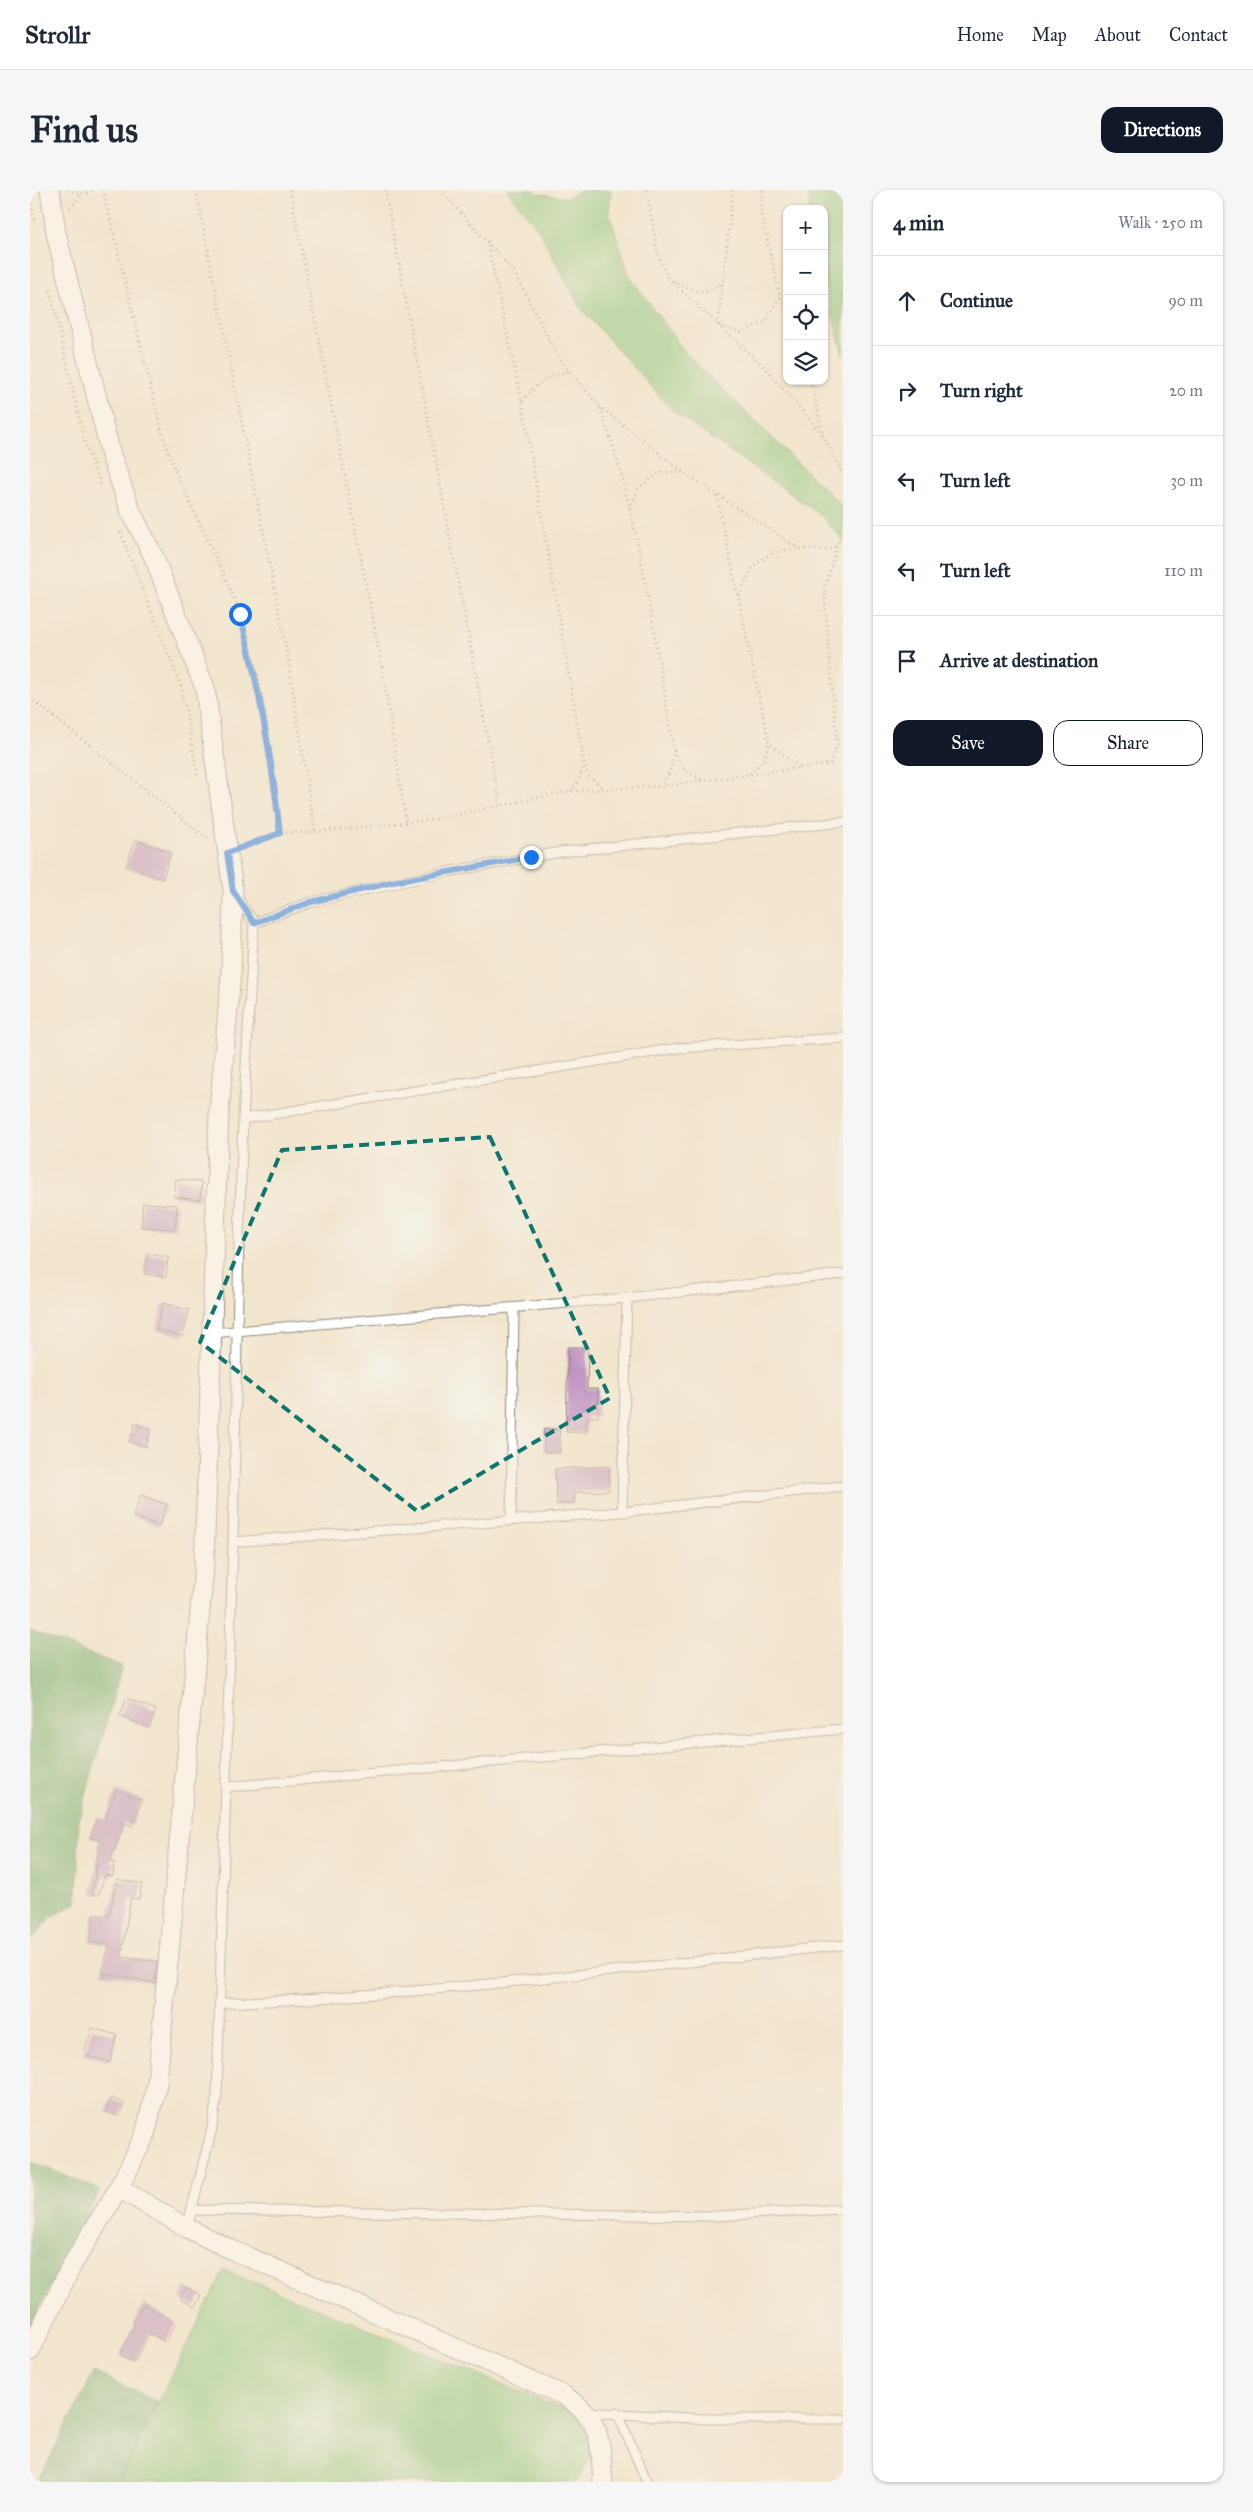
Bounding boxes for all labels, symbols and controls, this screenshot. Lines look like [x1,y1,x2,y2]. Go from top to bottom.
text: Strollr [25,20,90,50]
text: Home [957,24,1004,46]
text: Map [1032,24,1067,46]
text: About [1095,24,1141,46]
text: Contact [1169,24,1228,46]
button: Directions [1101,107,1223,153]
text: Find us [30,109,138,152]
map controls [783,205,828,385]
button: + [783,205,828,250]
text: 4 min [893,210,944,236]
text: Walk · 250 m [1118,213,1203,232]
button: − [783,250,828,295]
icon: ahead [893,287,921,315]
text: Continue [940,289,1013,312]
text: 90 m [1168,291,1203,310]
button: locate [783,295,828,340]
button: layers [783,340,828,385]
icon: right [893,377,921,405]
text: Turn right [940,379,1023,402]
text: 20 m [1169,381,1203,400]
icon: left [893,467,921,495]
text: Turn left [940,469,1010,492]
text: 30 m [1170,471,1203,490]
icon: left [893,557,921,585]
text: Turn left [940,559,1010,582]
text: 110 m [1164,561,1203,580]
route start [229,603,252,626]
icon: arrive [893,647,921,675]
text: Arrive at destination [940,649,1098,672]
button: Save [893,720,1043,766]
button: Share [1053,720,1203,766]
route end [520,846,543,869]

